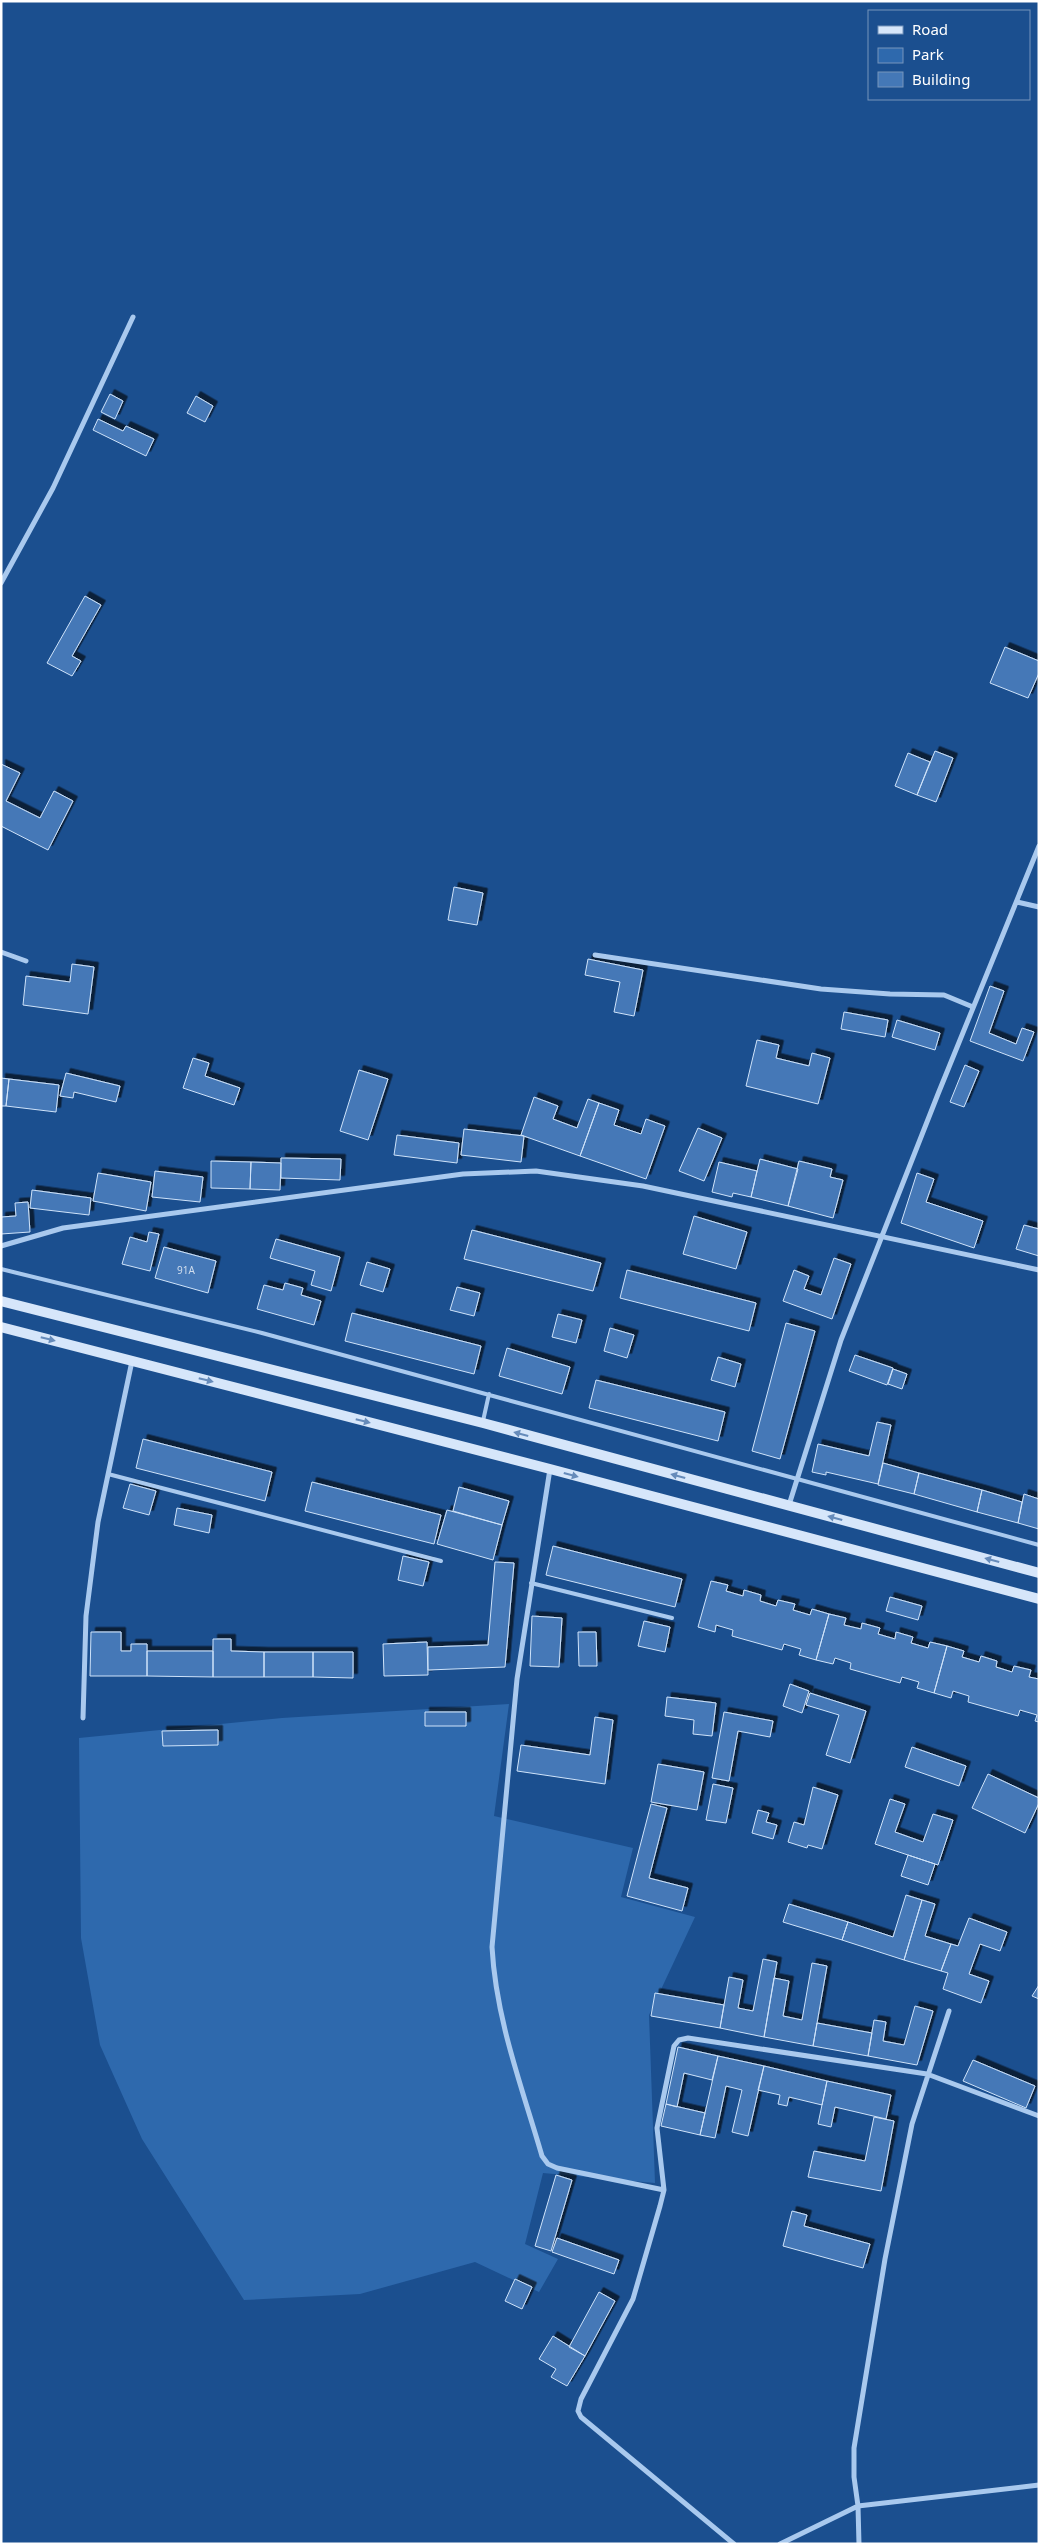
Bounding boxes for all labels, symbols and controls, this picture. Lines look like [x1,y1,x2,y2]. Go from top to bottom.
legend [868,10,1030,100]
text: Road [912,19,948,39]
text: Park [912,44,944,64]
text: Building [912,69,970,89]
house number: 91А [177,1263,196,1277]
one-way arrow [41,1336,56,1344]
one-way arrow [198,1376,213,1384]
one-way arrow [356,1417,371,1425]
one-way arrow [513,1429,528,1437]
one-way arrow [564,1471,579,1479]
one-way arrow [670,1471,685,1479]
one-way arrow [827,1514,842,1522]
one-way arrow [984,1556,999,1564]

